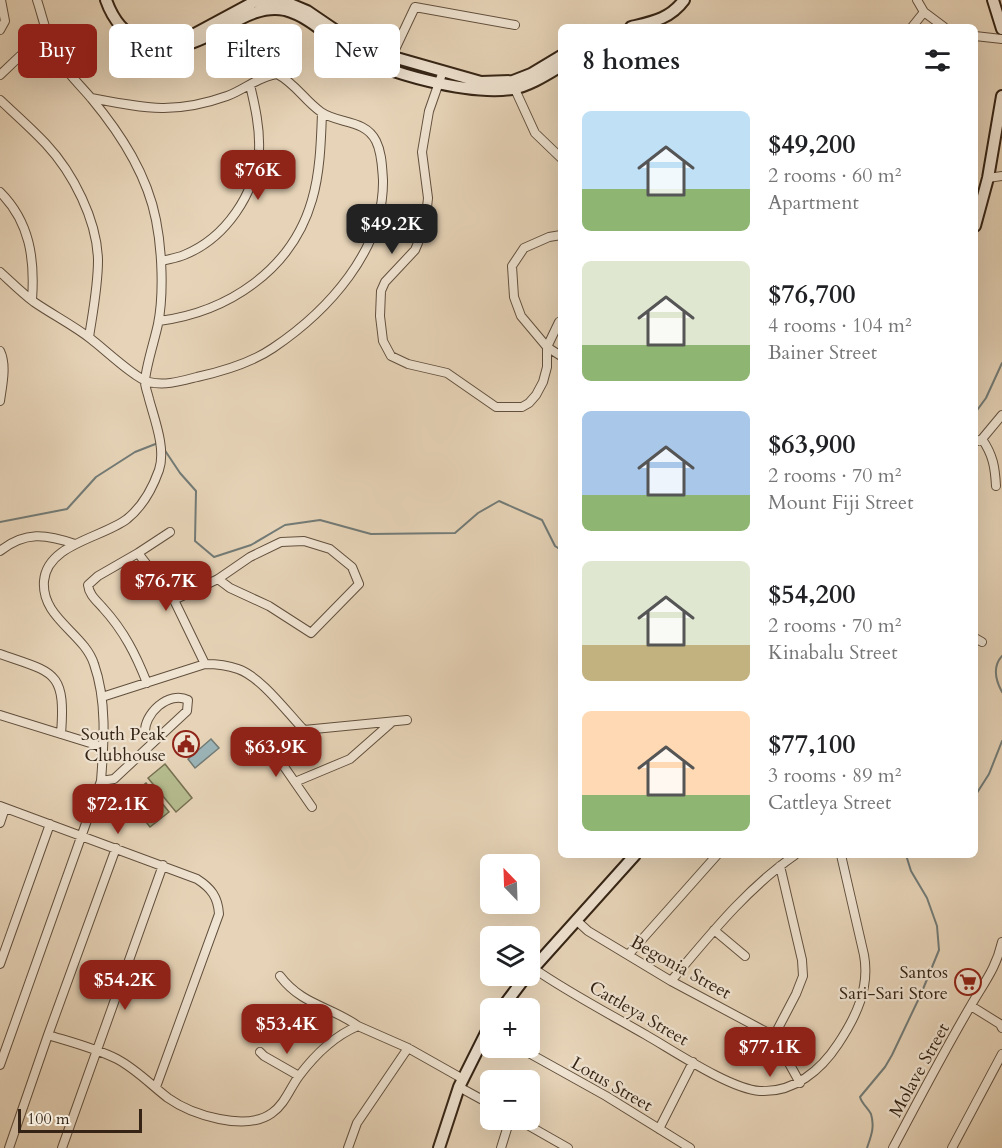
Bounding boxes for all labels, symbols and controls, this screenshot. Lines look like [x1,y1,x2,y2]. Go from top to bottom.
chip: Buy [18,24,97,78]
chip: Rent [109,24,194,78]
chip: Filters [206,24,302,78]
chip: New [314,24,400,78]
text: 8 homes [582,43,680,78]
icon: filters [921,44,954,77]
text: $49,200 [768,127,856,162]
icon: home [630,135,702,207]
pin: $76K [222,150,294,201]
text: $76K [235,156,281,183]
text: 2 rooms · 60 m² [768,162,901,189]
text: Apartment [768,189,859,216]
pin: $49.2K [343,204,441,255]
text: $49.2K [361,210,423,237]
text: $76,700 [768,277,856,312]
icon: home [630,285,702,357]
text: 4 rooms · 104 m² [768,312,912,339]
text: Bainer Street [768,339,877,366]
text: $63,900 [768,427,856,462]
icon: home [630,435,702,507]
text: 2 rooms · 70 m² [768,462,901,489]
text: Mount Fiji Street [768,489,913,516]
pin: $76.7K [117,561,215,612]
text: $76.7K [135,567,197,594]
text: $54,200 [768,577,856,612]
icon: home [630,585,702,657]
text: 2 rooms · 70 m² [768,612,901,639]
text: Kinabalu Street [768,639,897,666]
place label: South Peak Clubhouse [81,722,166,768]
pin: $63.9K [227,727,325,778]
text: $77,100 [768,727,856,762]
public building icon: South Peak Clubhouse [171,729,201,759]
text: $63.9K [245,733,307,760]
icon: home [630,735,702,807]
text: 3 rooms · 89 m² [768,762,901,789]
pin: $72.1K [69,784,167,835]
text: Cattleya Street [768,789,891,816]
text: $72.1K [87,790,149,817]
north arrow [480,854,540,914]
map controls [480,854,540,1130]
button: layers [480,926,540,986]
street label: Begonia Street [626,929,736,1006]
pin: $54.2K [76,960,174,1011]
place label: Santos Sari-Sari Store [839,960,948,1006]
text: $54.2K [94,966,156,993]
supermarket icon: Santos Sari-Sari Store [953,967,983,997]
street label: Cattleya Street [584,975,693,1052]
button: + [480,998,540,1058]
pin: $53.4K [238,1004,336,1055]
text: $53.4K [256,1010,318,1037]
street label: Molave Street [883,1018,956,1122]
pin: $77.1K [721,1027,819,1078]
text: $77.1K [739,1033,801,1060]
street label: Lotus Street [566,1051,657,1118]
button: − [480,1070,540,1130]
scale bar [18,1106,142,1134]
text: 100 m [27,1108,69,1130]

